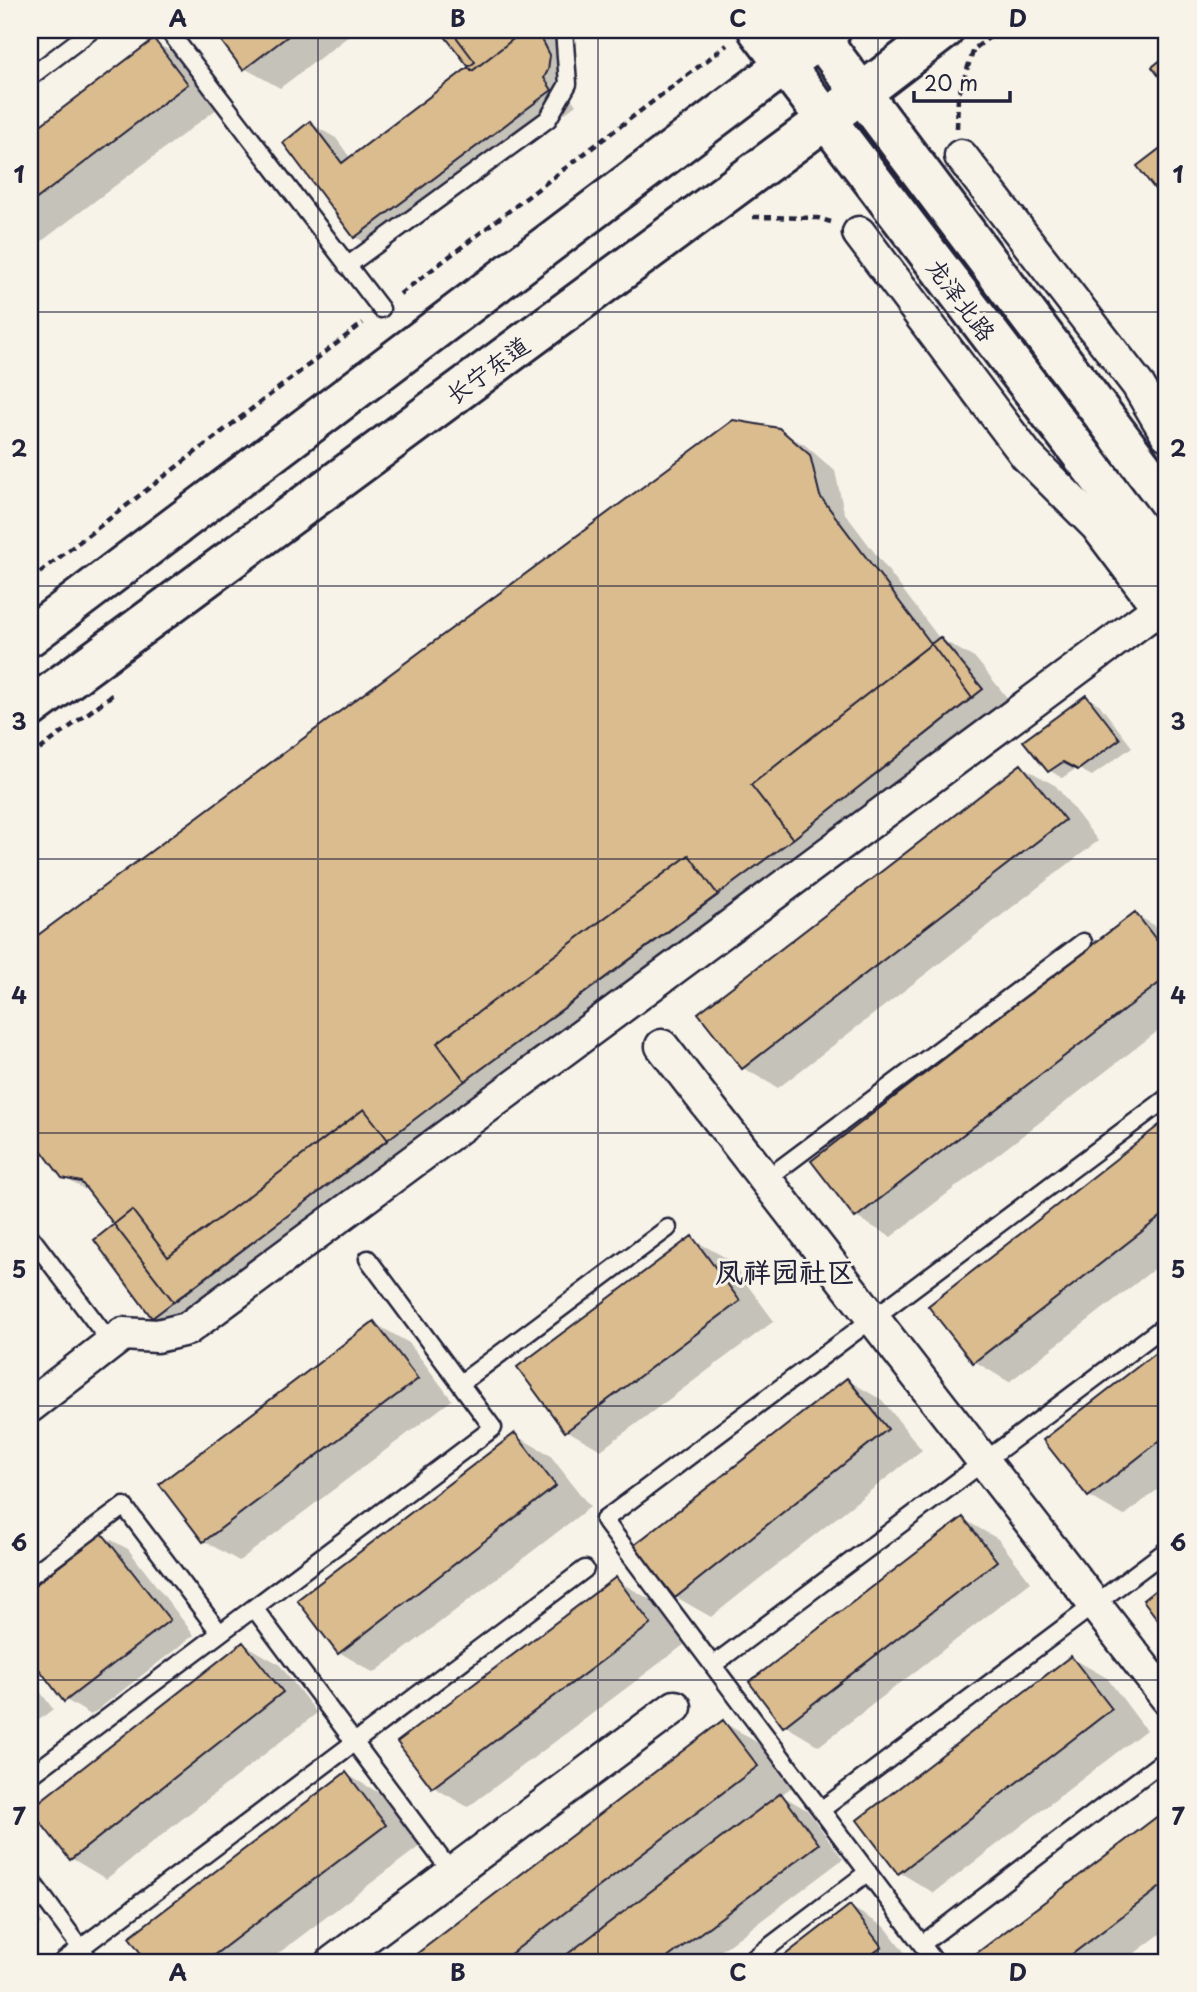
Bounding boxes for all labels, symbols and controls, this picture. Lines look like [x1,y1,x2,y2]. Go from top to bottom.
text: A [169,0,187,35]
text: B [450,0,466,35]
text: C [729,0,747,35]
text: D [1009,0,1027,35]
scale bar [914,60,1010,104]
text: 20 m [924,66,978,98]
text: 1 [14,156,25,191]
text: 1 [1173,156,1184,191]
street label: 龙泽北路 [919,250,1005,348]
street label: 长宁东道 [438,326,536,412]
text: 2 [11,430,27,465]
text: 2 [1170,430,1186,465]
text: 3 [11,703,27,738]
text: 3 [1170,703,1186,738]
text: 4 [11,977,27,1012]
text: 4 [1170,977,1186,1012]
district label: 凤祥园社区 [715,1249,855,1292]
text: 5 [12,1251,26,1286]
text: 5 [1171,1251,1185,1286]
text: 6 [11,1524,27,1559]
text: 6 [1170,1524,1186,1559]
text: 7 [12,1798,26,1833]
text: 7 [1171,1798,1185,1833]
text: A [169,1954,187,1989]
text: B [450,1954,466,1989]
text: C [729,1954,747,1989]
text: D [1009,1954,1027,1989]

